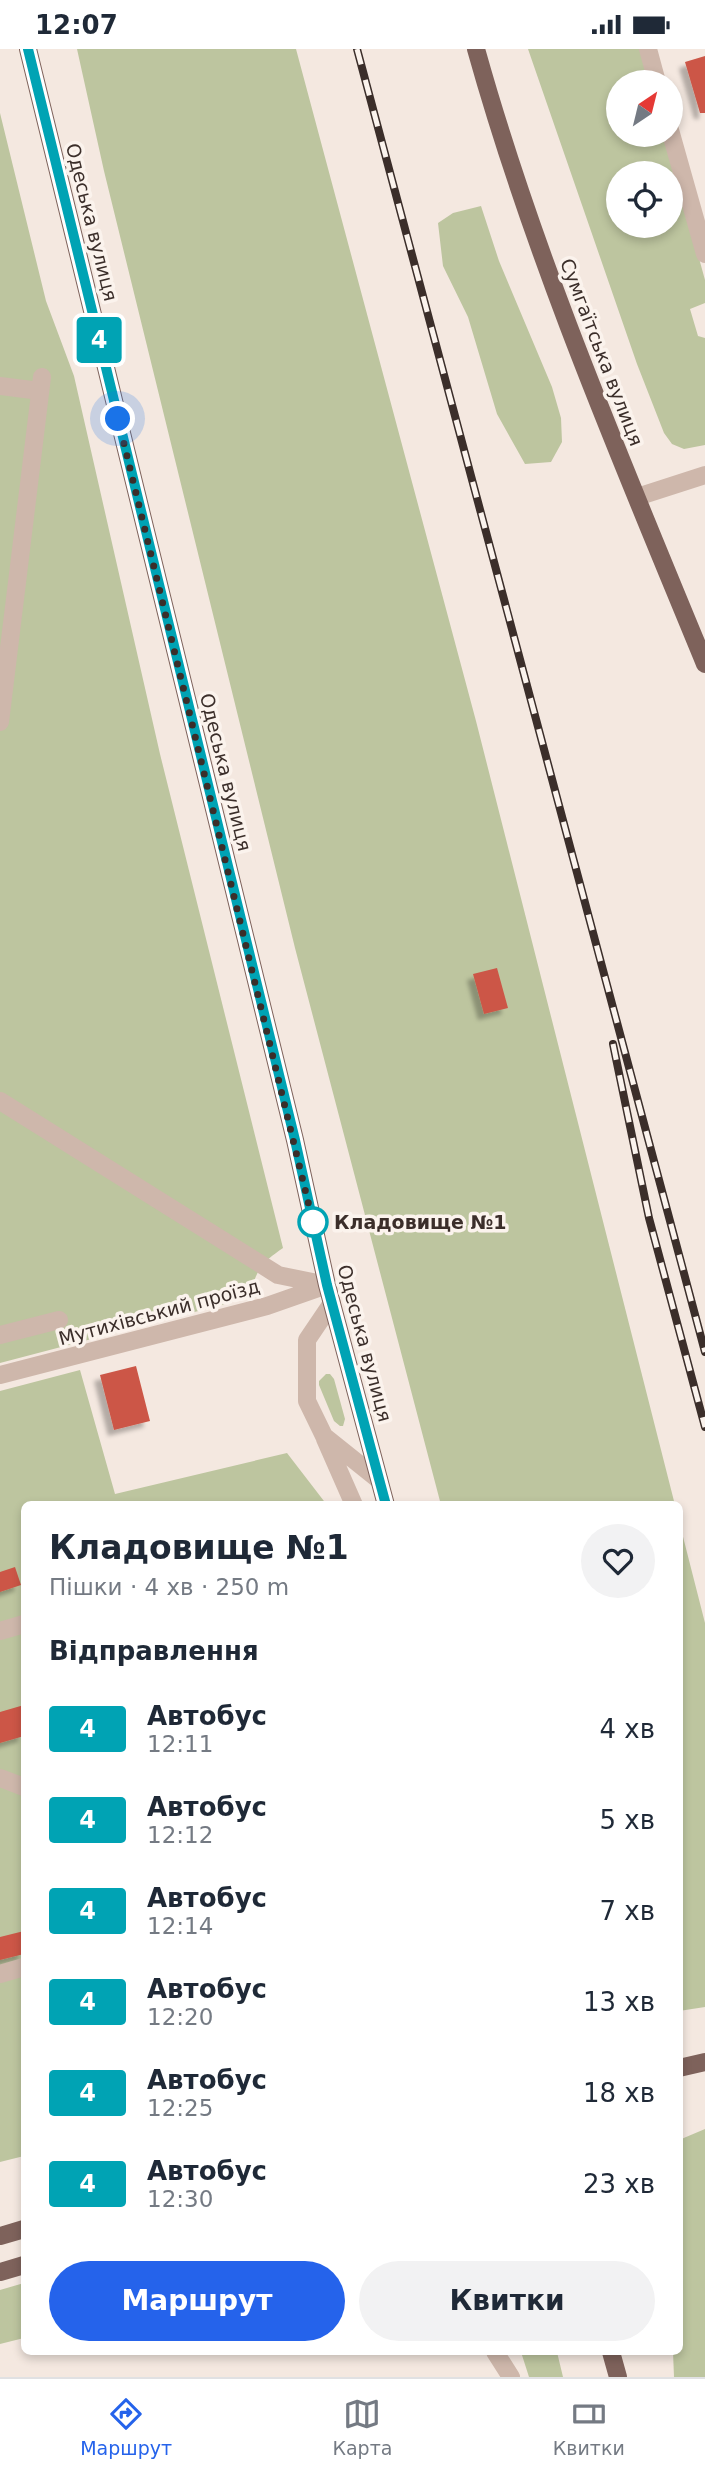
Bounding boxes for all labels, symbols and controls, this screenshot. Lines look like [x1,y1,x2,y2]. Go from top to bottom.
text: 12:07 [35,10,118,40]
north arrow [606,70,682,147]
map controls [606,70,683,238]
street label: Одеська вулиця [62,141,122,303]
button: locate [606,161,683,238]
street label: Сумгаїтська вулиця [556,255,648,449]
line badge: 4 [76,317,122,363]
text: 4 [91,326,107,354]
your location [100,401,135,436]
street label: Одеська вулиця [196,691,256,853]
marker: Кладовище №1 [298,1207,328,1237]
place label: Кладовище №1 [334,1211,507,1233]
street label: Одеська вулиця [333,1262,397,1424]
street label: Мутихівський проїзд [56,1275,262,1349]
button: heart [581,1524,655,1598]
text: Кладовище №1 [49,1528,349,1567]
text: Пішки · 4 хв · 250 m [49,1574,289,1600]
text: Відправлення [49,1636,259,1666]
text: Автобус [147,1701,267,1731]
text: 4 хв [599,1714,655,1744]
text: 4 [79,1715,96,1743]
text: 12:11 [147,1731,213,1757]
text: Автобус [147,1792,267,1822]
text: 5 хв [599,1805,655,1835]
text: 4 [79,1806,96,1834]
text: 12:12 [147,1822,213,1848]
text: Автобус [147,1883,267,1913]
text: 7 хв [599,1896,655,1926]
text: 4 [79,1897,96,1925]
text: 12:14 [147,1913,213,1939]
text: Автобус [147,1974,267,2004]
text: 13 хв [583,1987,655,2017]
text: 4 [79,1988,96,2016]
text: 12:20 [147,2004,213,2030]
text: Автобус [147,2065,267,2095]
text: 18 хв [583,2078,655,2108]
text: 4 [79,2079,96,2107]
text: 12:25 [147,2095,213,2121]
text: Автобус [147,2156,267,2186]
text: 23 хв [583,2169,655,2199]
text: 4 [79,2170,96,2198]
text: 12:30 [147,2186,213,2212]
button: Маршрут [49,2261,345,2341]
button: Квитки [359,2261,655,2341]
tab: Маршрут [80,2395,172,2459]
tab: Карта [332,2395,392,2459]
tab: Квитки [553,2395,625,2459]

